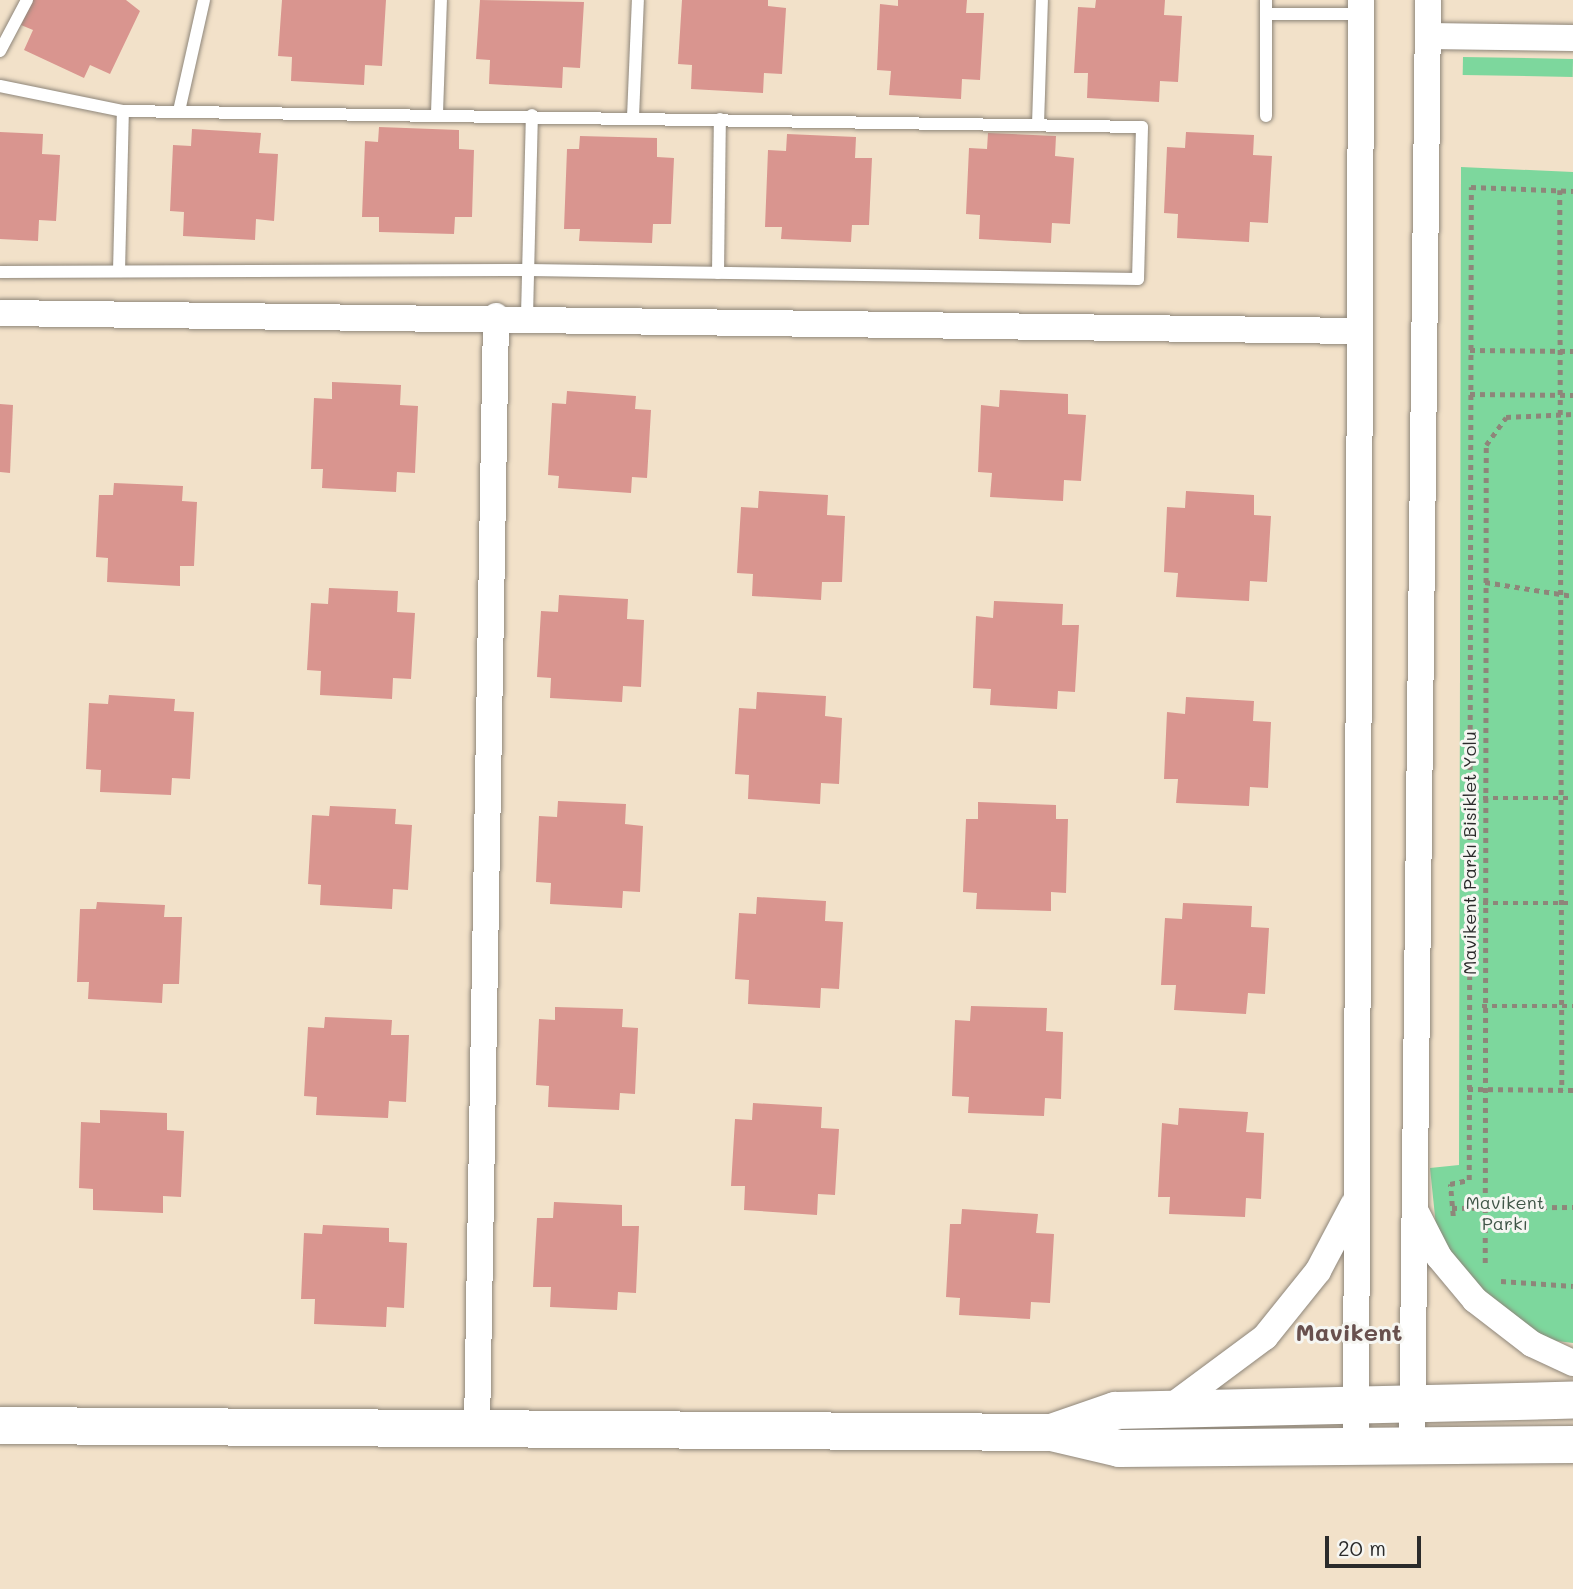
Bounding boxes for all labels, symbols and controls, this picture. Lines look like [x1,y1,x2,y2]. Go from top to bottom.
street label: Mavikent Parkı Bisiklet Yolu [1458,731,1480,975]
park label: Mavikent Parkı [1465,1192,1545,1234]
district label: Mavikent [1296,1318,1402,1346]
scale bar [1328,1522,1424,1566]
text: 20 m [1338,1534,1386,1561]

